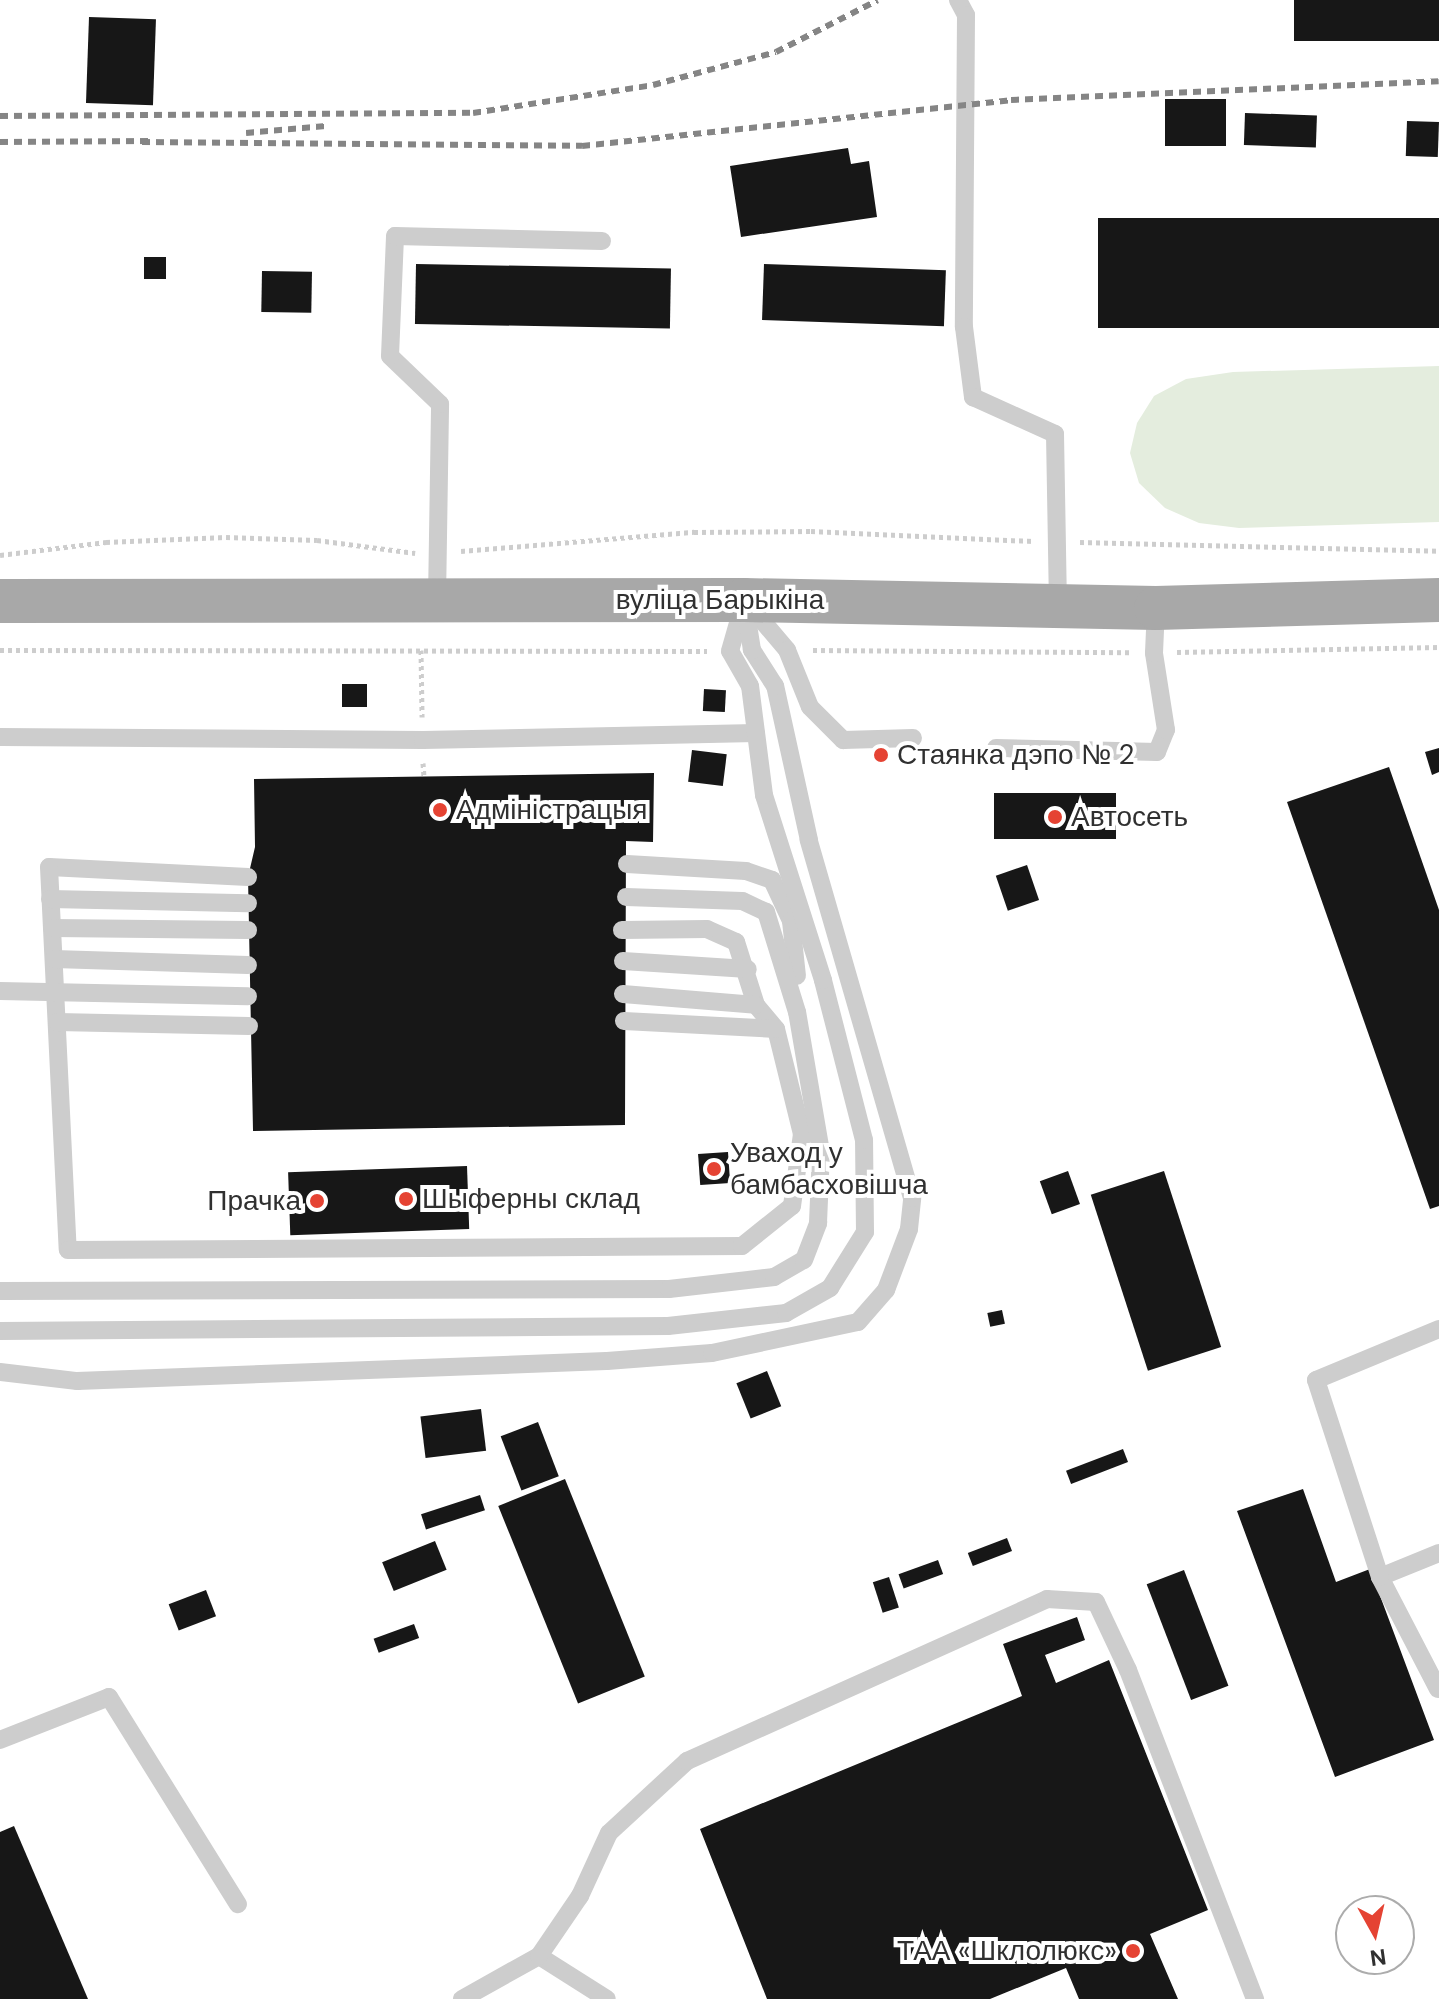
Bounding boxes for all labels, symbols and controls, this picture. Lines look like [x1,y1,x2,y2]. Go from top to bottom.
street label: вуліца Барыкіна [616,583,824,617]
place label: Стаянка дэпо № 2 [897,738,1135,772]
marker: Стаянка дэпо № 2 [872,746,890,764]
place label: Адміністрацыя [456,793,647,827]
place label: Автосеть [1071,800,1188,834]
marker: Адміністрацыя [431,801,449,819]
marker: Автосеть [1046,808,1064,826]
place label: Уваход у бамбасховішча [730,1136,928,1202]
marker: Уваход у бамбасховішча [705,1160,723,1178]
place label: Шыферны склад [422,1182,640,1216]
place label: Прачка [207,1184,301,1218]
marker: Шыферны склад [397,1190,415,1208]
marker: Прачка [308,1192,326,1210]
north arrow [1335,1895,1415,1975]
place label: ТАА «Шклолюкс» [897,1934,1117,1968]
marker: ТАА «Шклолюкс» [1124,1942,1142,1960]
text: N [1368,1942,1388,1973]

